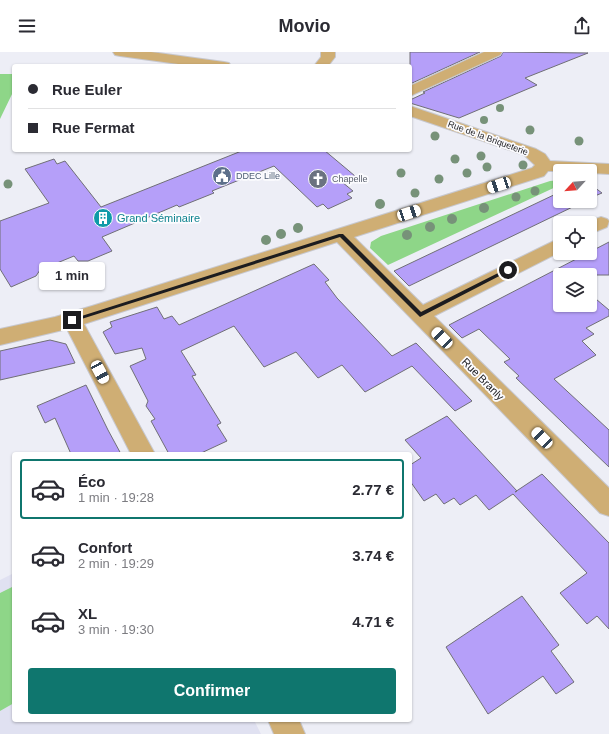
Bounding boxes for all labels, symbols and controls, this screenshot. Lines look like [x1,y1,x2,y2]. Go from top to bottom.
icon: menu [16,15,38,37]
icon: share [571,15,593,37]
text: Movio [279,16,331,36]
text: Rue Euler [52,81,122,98]
text: Rue Fermat [52,119,135,136]
street label: Rue de la Briqueterie [447,119,529,157]
north arrow [553,164,597,208]
map controls [553,164,597,312]
public building icon: DDEC Lille [211,165,233,187]
church icon: Chapelle [307,168,329,190]
place label: DDEC Lille [236,171,280,181]
place label: Chapelle [332,174,368,184]
car [486,176,512,194]
car [396,204,422,222]
building icon: Grand Séminaire [92,207,114,229]
place label: Grand Séminaire [117,212,200,224]
button: locate [553,216,597,260]
route start [499,261,517,279]
callout: 1 min [39,262,105,290]
text: 1 min [55,268,89,283]
button: layers [553,268,597,312]
route end [63,311,81,329]
car [429,325,455,351]
street label: Rue Branly [460,356,507,403]
car [89,359,111,385]
car [529,425,555,451]
icon: car [30,471,66,507]
text: Éco [78,473,106,490]
text: 2.77 € [352,481,394,498]
text: 1 min · 19:28 [78,490,154,505]
icon: car [30,537,66,573]
text: Confort [78,539,132,556]
text: 3.74 € [352,547,394,564]
text: 2 min · 19:29 [78,556,154,571]
icon: car [30,603,66,639]
text: XL [78,605,97,622]
text: 4.71 € [352,613,394,630]
text: 3 min · 19:30 [78,622,154,637]
button: Confirmer [28,668,396,714]

